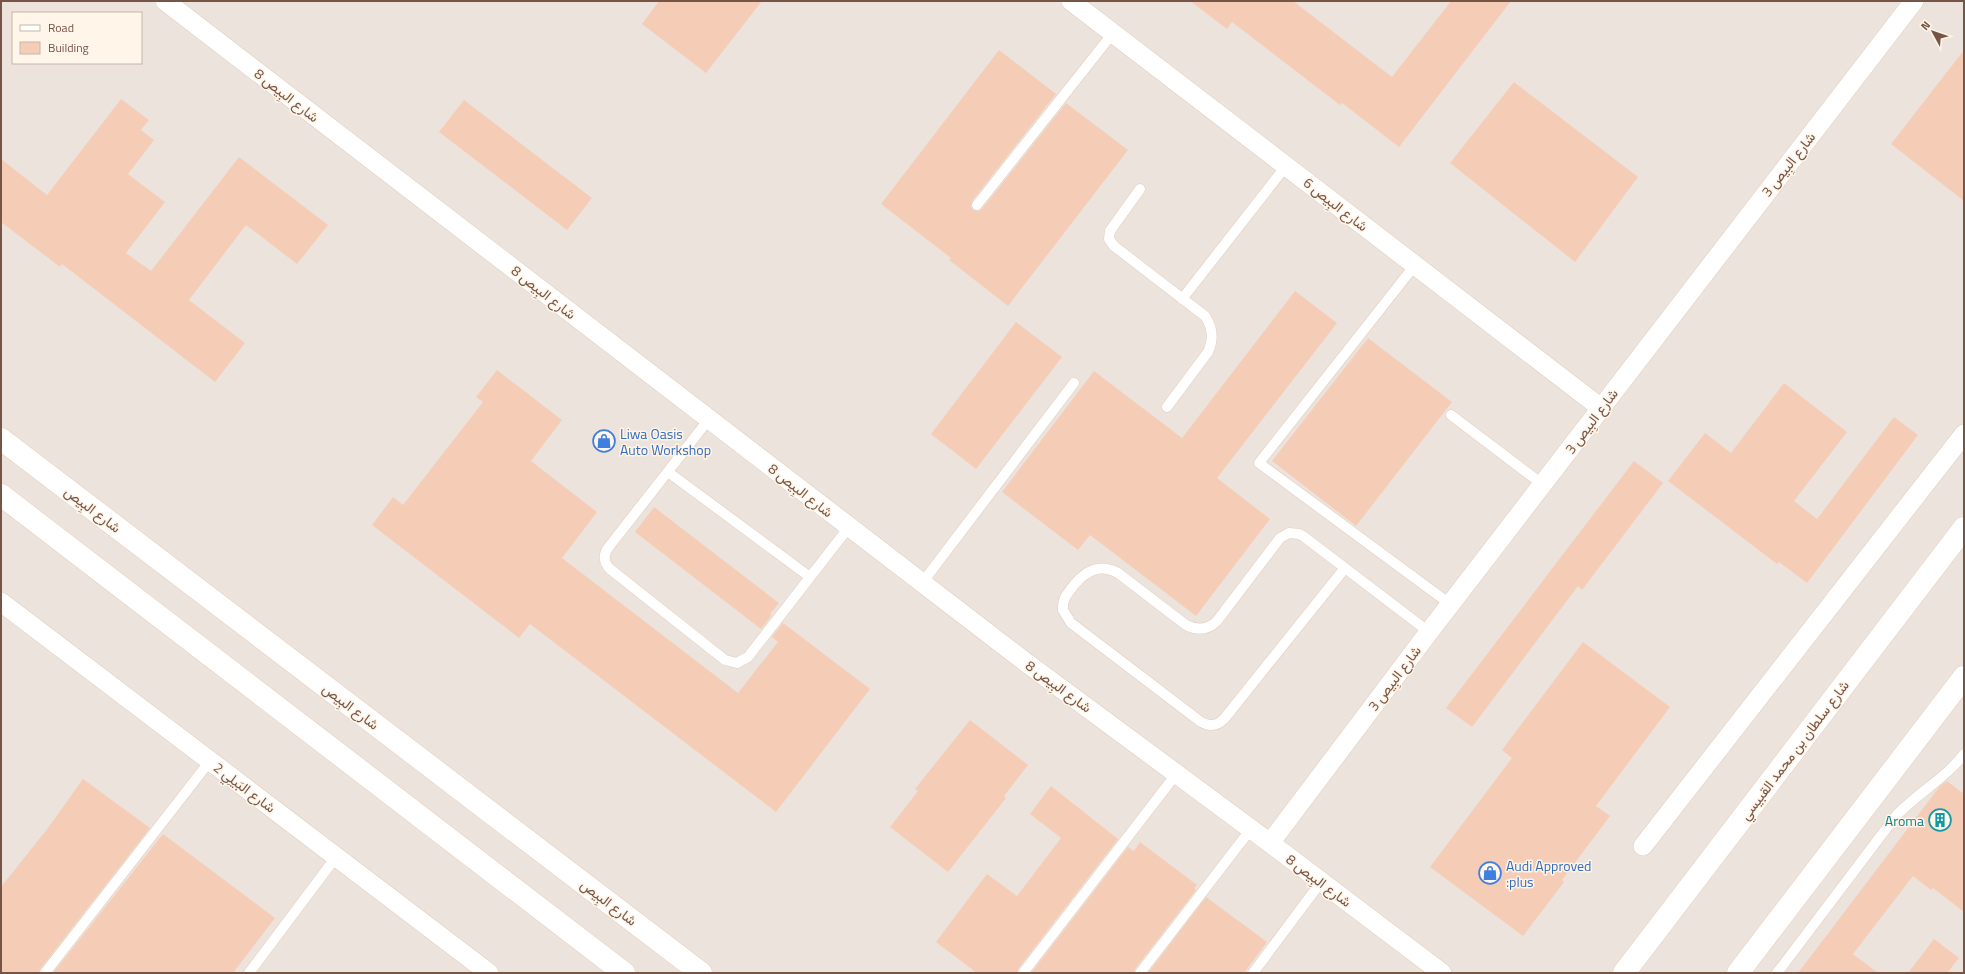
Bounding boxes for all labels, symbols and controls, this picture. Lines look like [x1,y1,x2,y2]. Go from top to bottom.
legend [12,12,142,64]
north arrow [1913,12,1953,52]
text: Road [48,18,74,37]
text: N [1917,18,1934,34]
text: Building [48,38,89,57]
street label: شارع البِيص 8 [249,63,324,128]
street label: شارع البِيص 3 [1756,127,1821,202]
street label: شارع البِيص 6 [1298,172,1373,237]
street label: شارع البِيص 8 [506,260,581,325]
street label: شارع البِيص 3 [1559,384,1624,459]
place label: Liwa Oasis Auto Workshop [620,423,711,460]
shop icon: Liwa Oasis Auto Workshop [591,428,617,454]
street label: شارع البِيص 8 [763,458,838,523]
street label: شارع البِيص [59,481,126,538]
street label: شارع البِيص 3 [1362,641,1427,716]
street label: شارع البِيص 8 [1021,655,1096,718]
street label: شارع سلطان بن محمد القبيسي [1734,676,1855,826]
street label: شارع البِيص [317,678,384,735]
street label: شارع البَيلِي 2 [208,757,280,819]
building icon: Aroma [1927,807,1953,833]
place label: Aroma [1885,810,1924,831]
street label: شارع البِيص 8 [1281,848,1356,913]
place label: Audi Approved :plus [1506,855,1591,892]
shop icon: Audi Approved :plus [1477,860,1503,886]
street label: شارع البِيص [575,874,642,931]

